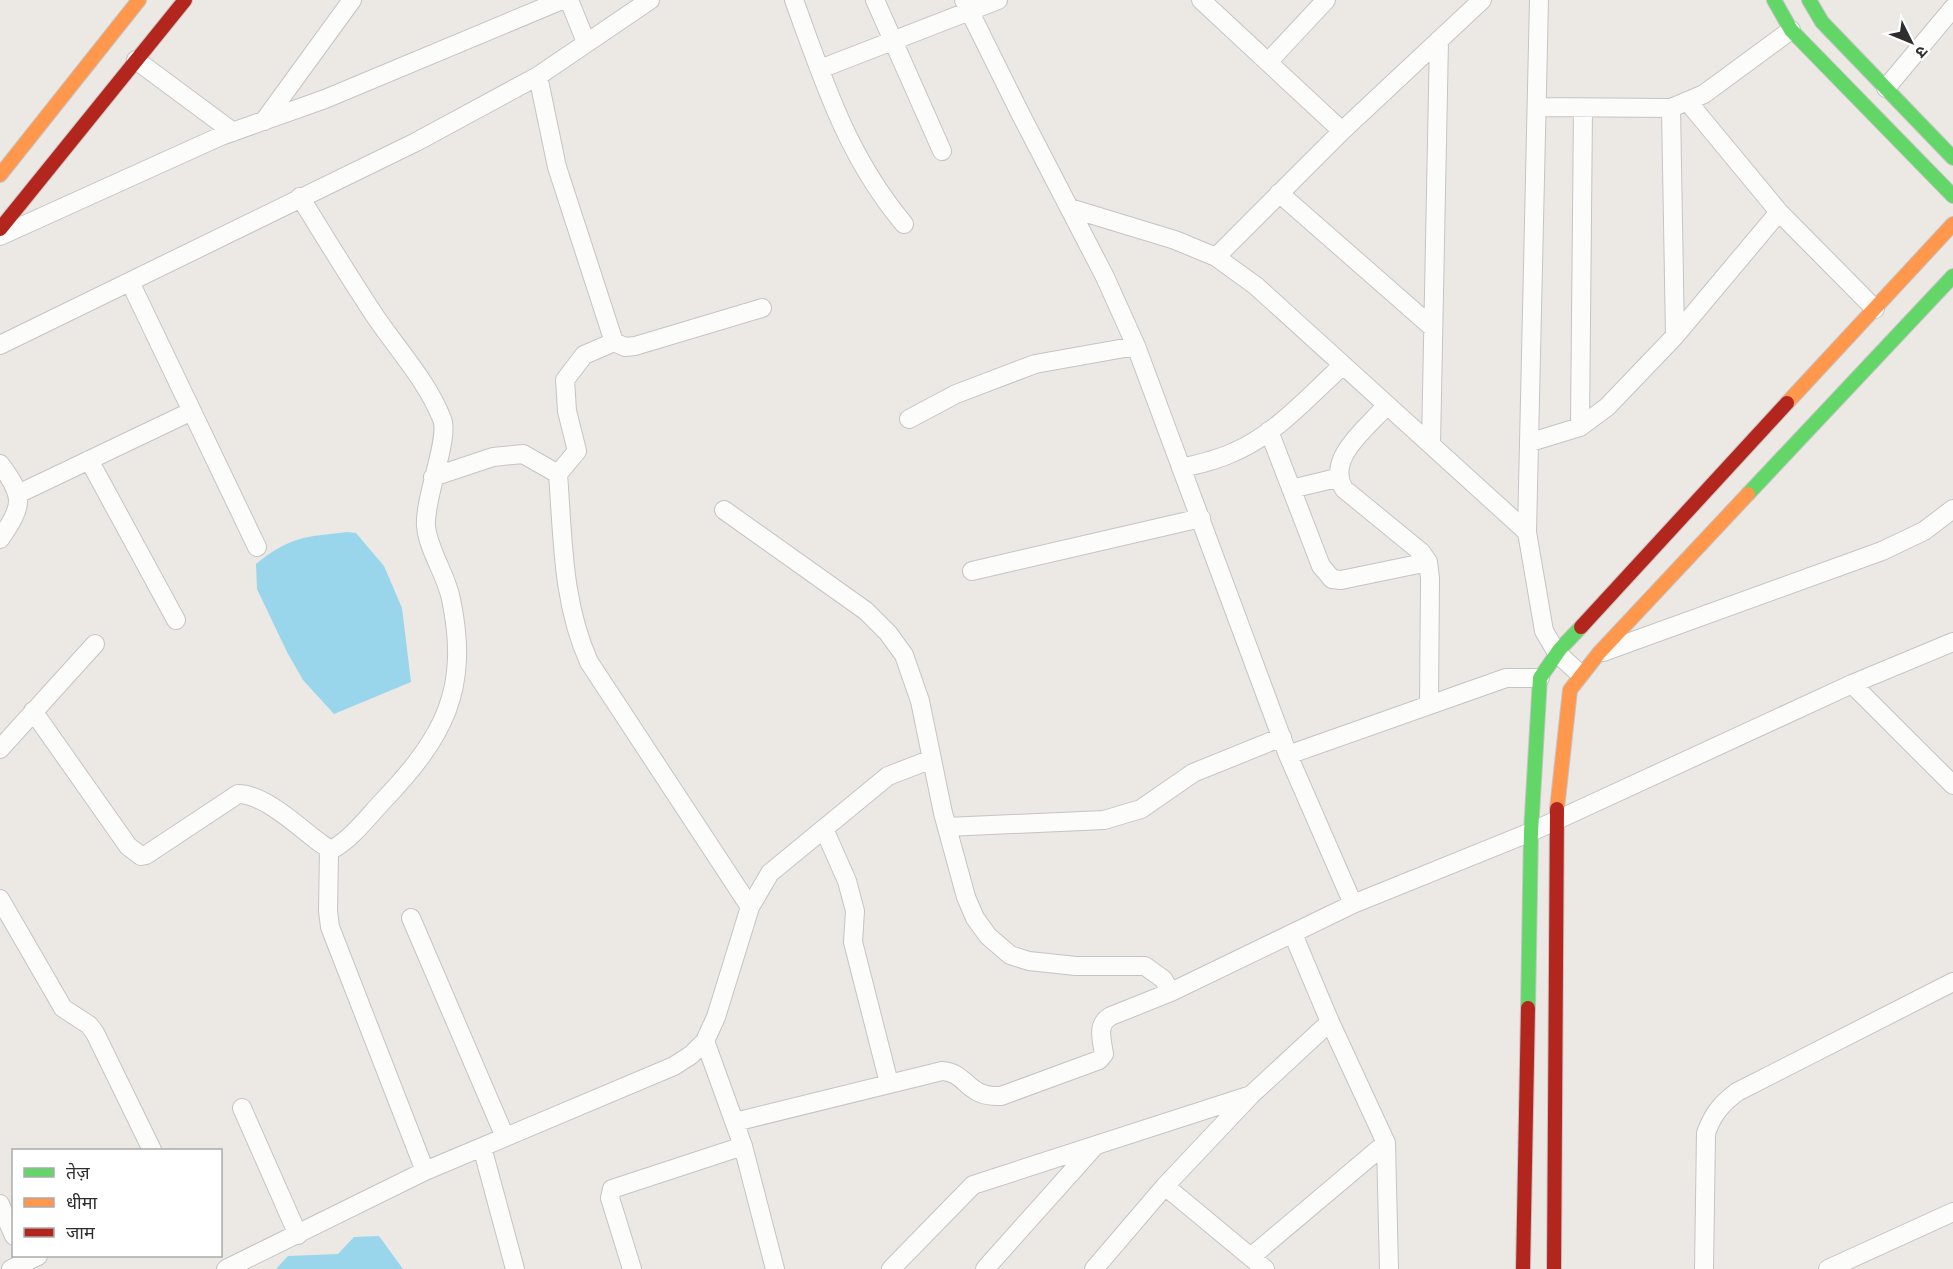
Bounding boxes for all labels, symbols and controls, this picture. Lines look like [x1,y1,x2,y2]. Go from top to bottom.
north arrow [1881,12,1941,72]
text: उ [1911,42,1932,63]
legend [12,1149,222,1257]
text: तेज़ [66,1161,90,1184]
text: धीमा [66,1191,97,1214]
text: जाम [66,1221,96,1244]

